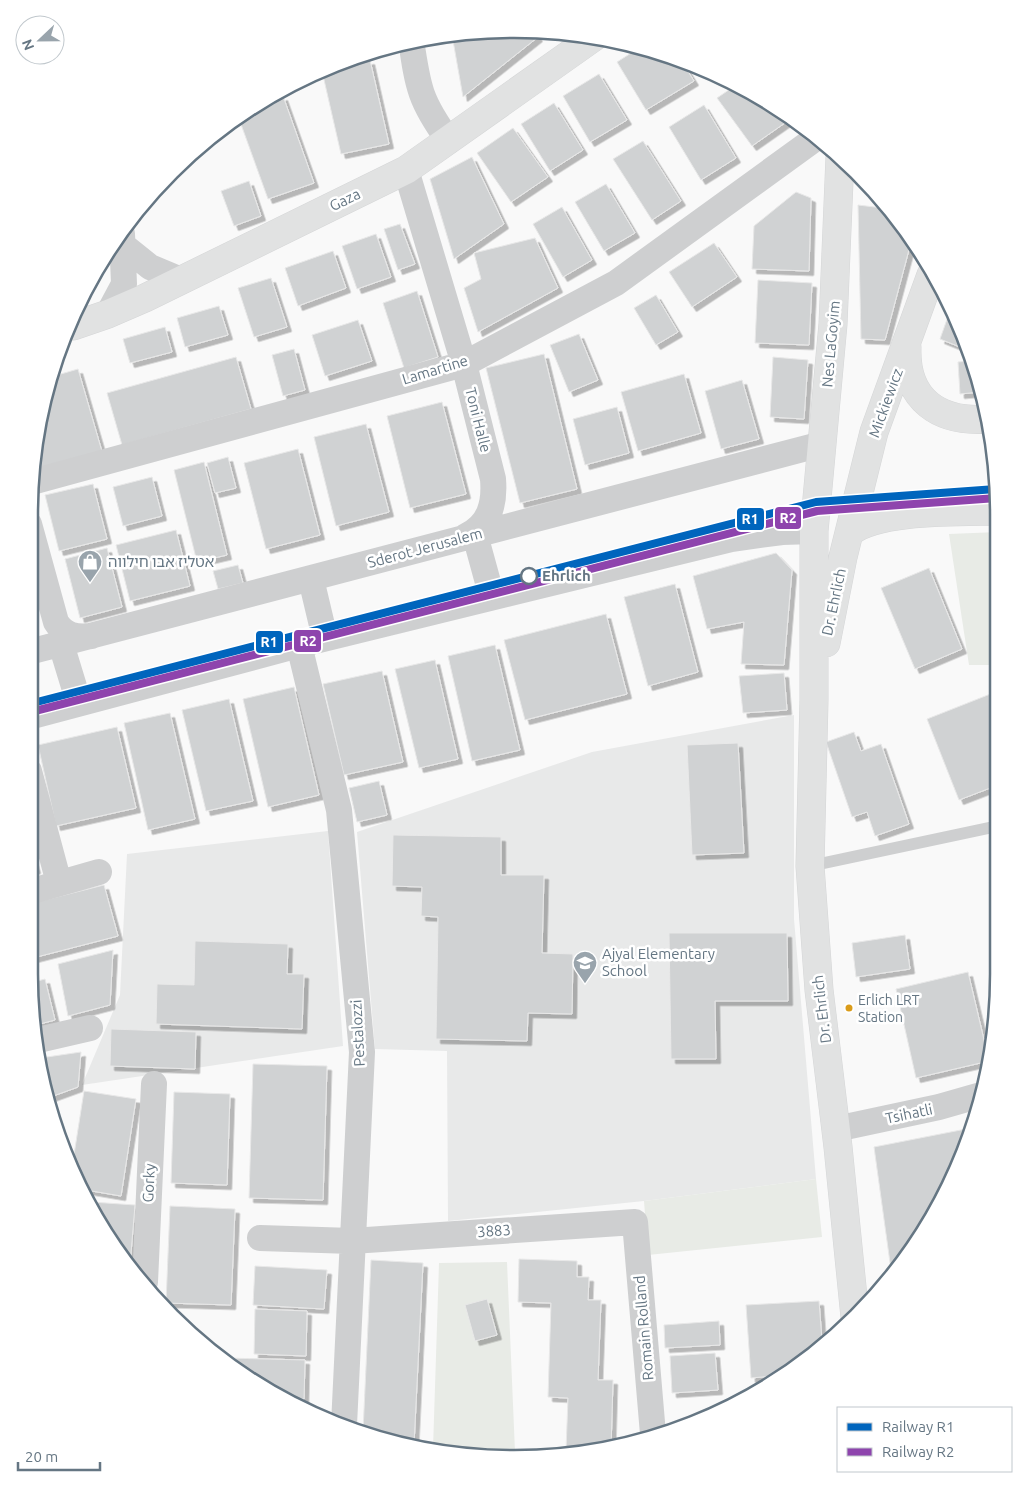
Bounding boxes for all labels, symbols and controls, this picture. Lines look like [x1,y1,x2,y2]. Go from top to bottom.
north arrow [15,15,65,65]
text: N [19,37,37,53]
street label: Gaza [327,185,363,214]
street label: Nes LaGoyim [818,300,843,388]
street label: Lamartine [400,351,470,388]
street label: Mickiewicz [865,366,906,440]
street label: Toni Halle [462,386,495,454]
line badge: R2 [774,506,802,530]
line badge: R1 [736,507,765,531]
text: R2 [779,510,797,526]
text: R1 [741,511,759,527]
street label: Sderot Jerusalem [366,524,484,571]
shop icon: אטליז אבו חילווה [77,549,103,583]
place label: אטליז אבו חילווה [108,553,214,570]
marker: Ehrlich [520,567,538,585]
place label: Ehrlich [542,567,591,584]
street label: Dr. Ehrlich [818,567,849,637]
line badge: R2 [293,629,322,653]
line badge: R1 [255,630,284,654]
text: R2 [299,633,317,649]
text: R1 [260,634,278,650]
place label: Ajyal Elementary School [602,945,715,979]
school or university icon: Ajyal Elementary School [572,950,598,984]
street label: Dr. Ehrlich [809,974,834,1044]
place label: Erlich LRT Station [858,992,920,1025]
street label: Pestalozzi [347,999,368,1067]
marker: Erlich LRT Station [844,1003,854,1013]
street label: Tsihatli [884,1100,934,1127]
street label: Gorky [139,1163,158,1203]
street label: 3883 [476,1221,511,1240]
street label: Romain Rolland [630,1275,657,1381]
legend [837,1407,1012,1472]
text: Railway R1 [882,1418,954,1435]
scale bar [18,1440,100,1472]
text: Railway R2 [882,1443,954,1460]
text: 20 m [25,1448,58,1465]

